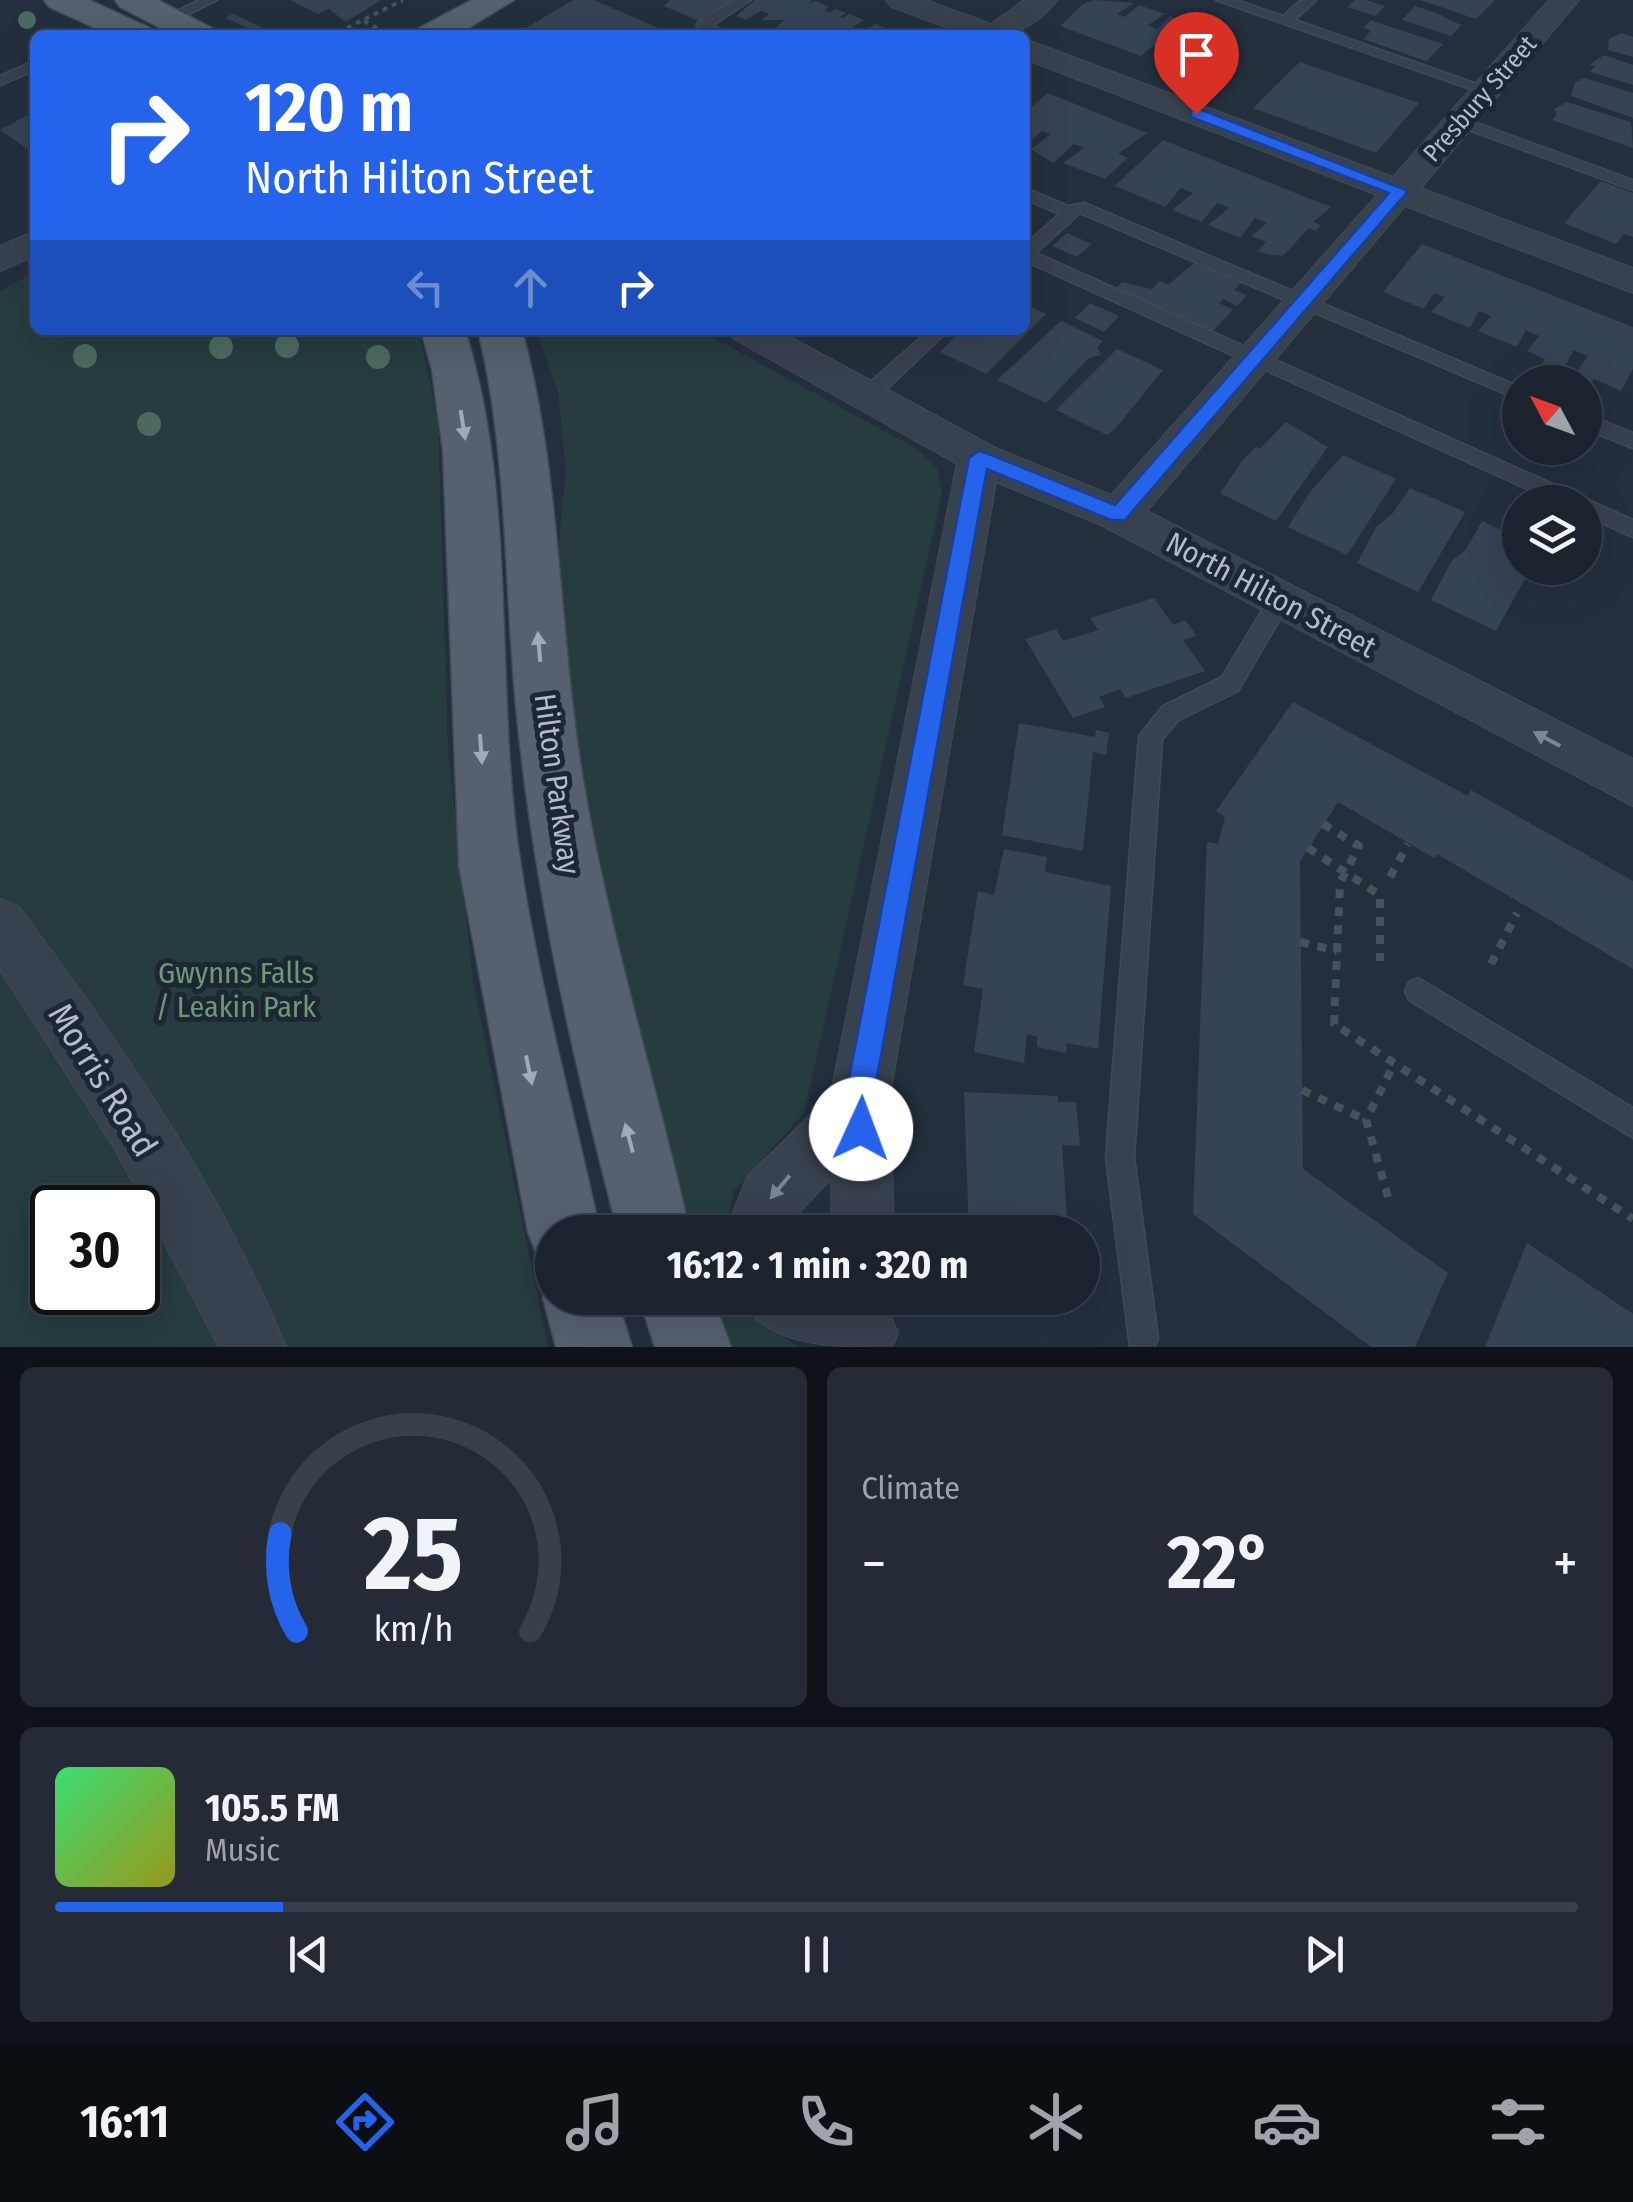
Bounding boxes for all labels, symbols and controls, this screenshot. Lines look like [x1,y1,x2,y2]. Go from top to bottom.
pin [1154,12,1239,115]
icon: arrive [1169,27,1224,82]
street label: Presbury Street [1417,29,1543,168]
text: 120 m [245,66,413,150]
icon: right [80,70,210,200]
text: North Hilton Street [245,151,594,205]
icon: left [398,260,453,315]
icon: ahead [503,260,558,315]
icon: right [608,260,663,315]
north arrow [1502,365,1602,465]
map controls [1502,365,1602,585]
one-way arrow [456,410,472,441]
button: layers [1502,485,1602,585]
street label: North Hilton Street [1160,525,1382,666]
one-way arrow [530,631,546,663]
street label: Hilton Parkway [527,691,588,877]
one-way arrow [1532,731,1561,748]
one-way arrow [474,734,490,766]
park label: Gwynns Falls / Leakin Park [156,955,316,1025]
street label: Morris Road [40,996,166,1164]
one-way arrow [522,1055,538,1086]
position arrow [809,1077,913,1181]
one-way arrow [621,1122,637,1153]
one-way arrow [770,1174,791,1199]
speed limit sign: 30 [30,1185,160,1315]
text: 16:12 · 1 min · 320 m [667,1242,968,1288]
text: Climate [862,1469,960,1507]
text: 25 [363,1492,463,1617]
text: 22° [1167,1518,1272,1608]
text: − [862,1531,886,1597]
text: + [1553,1531,1578,1597]
text: km/h [373,1608,453,1650]
text: 105.5 FM [205,1785,339,1831]
text: Music [205,1831,280,1869]
icon: previous [281,1927,336,1982]
icon: pause [789,1927,844,1982]
icon: next [1297,1927,1352,1982]
icon: directions [330,2087,400,2157]
icon: music [560,2087,630,2157]
icon: phone [791,2087,861,2157]
icon: climate [1021,2087,1091,2157]
icon: car [1252,2087,1322,2157]
icon: filters [1483,2087,1553,2157]
text: 16:11 [80,2095,169,2149]

